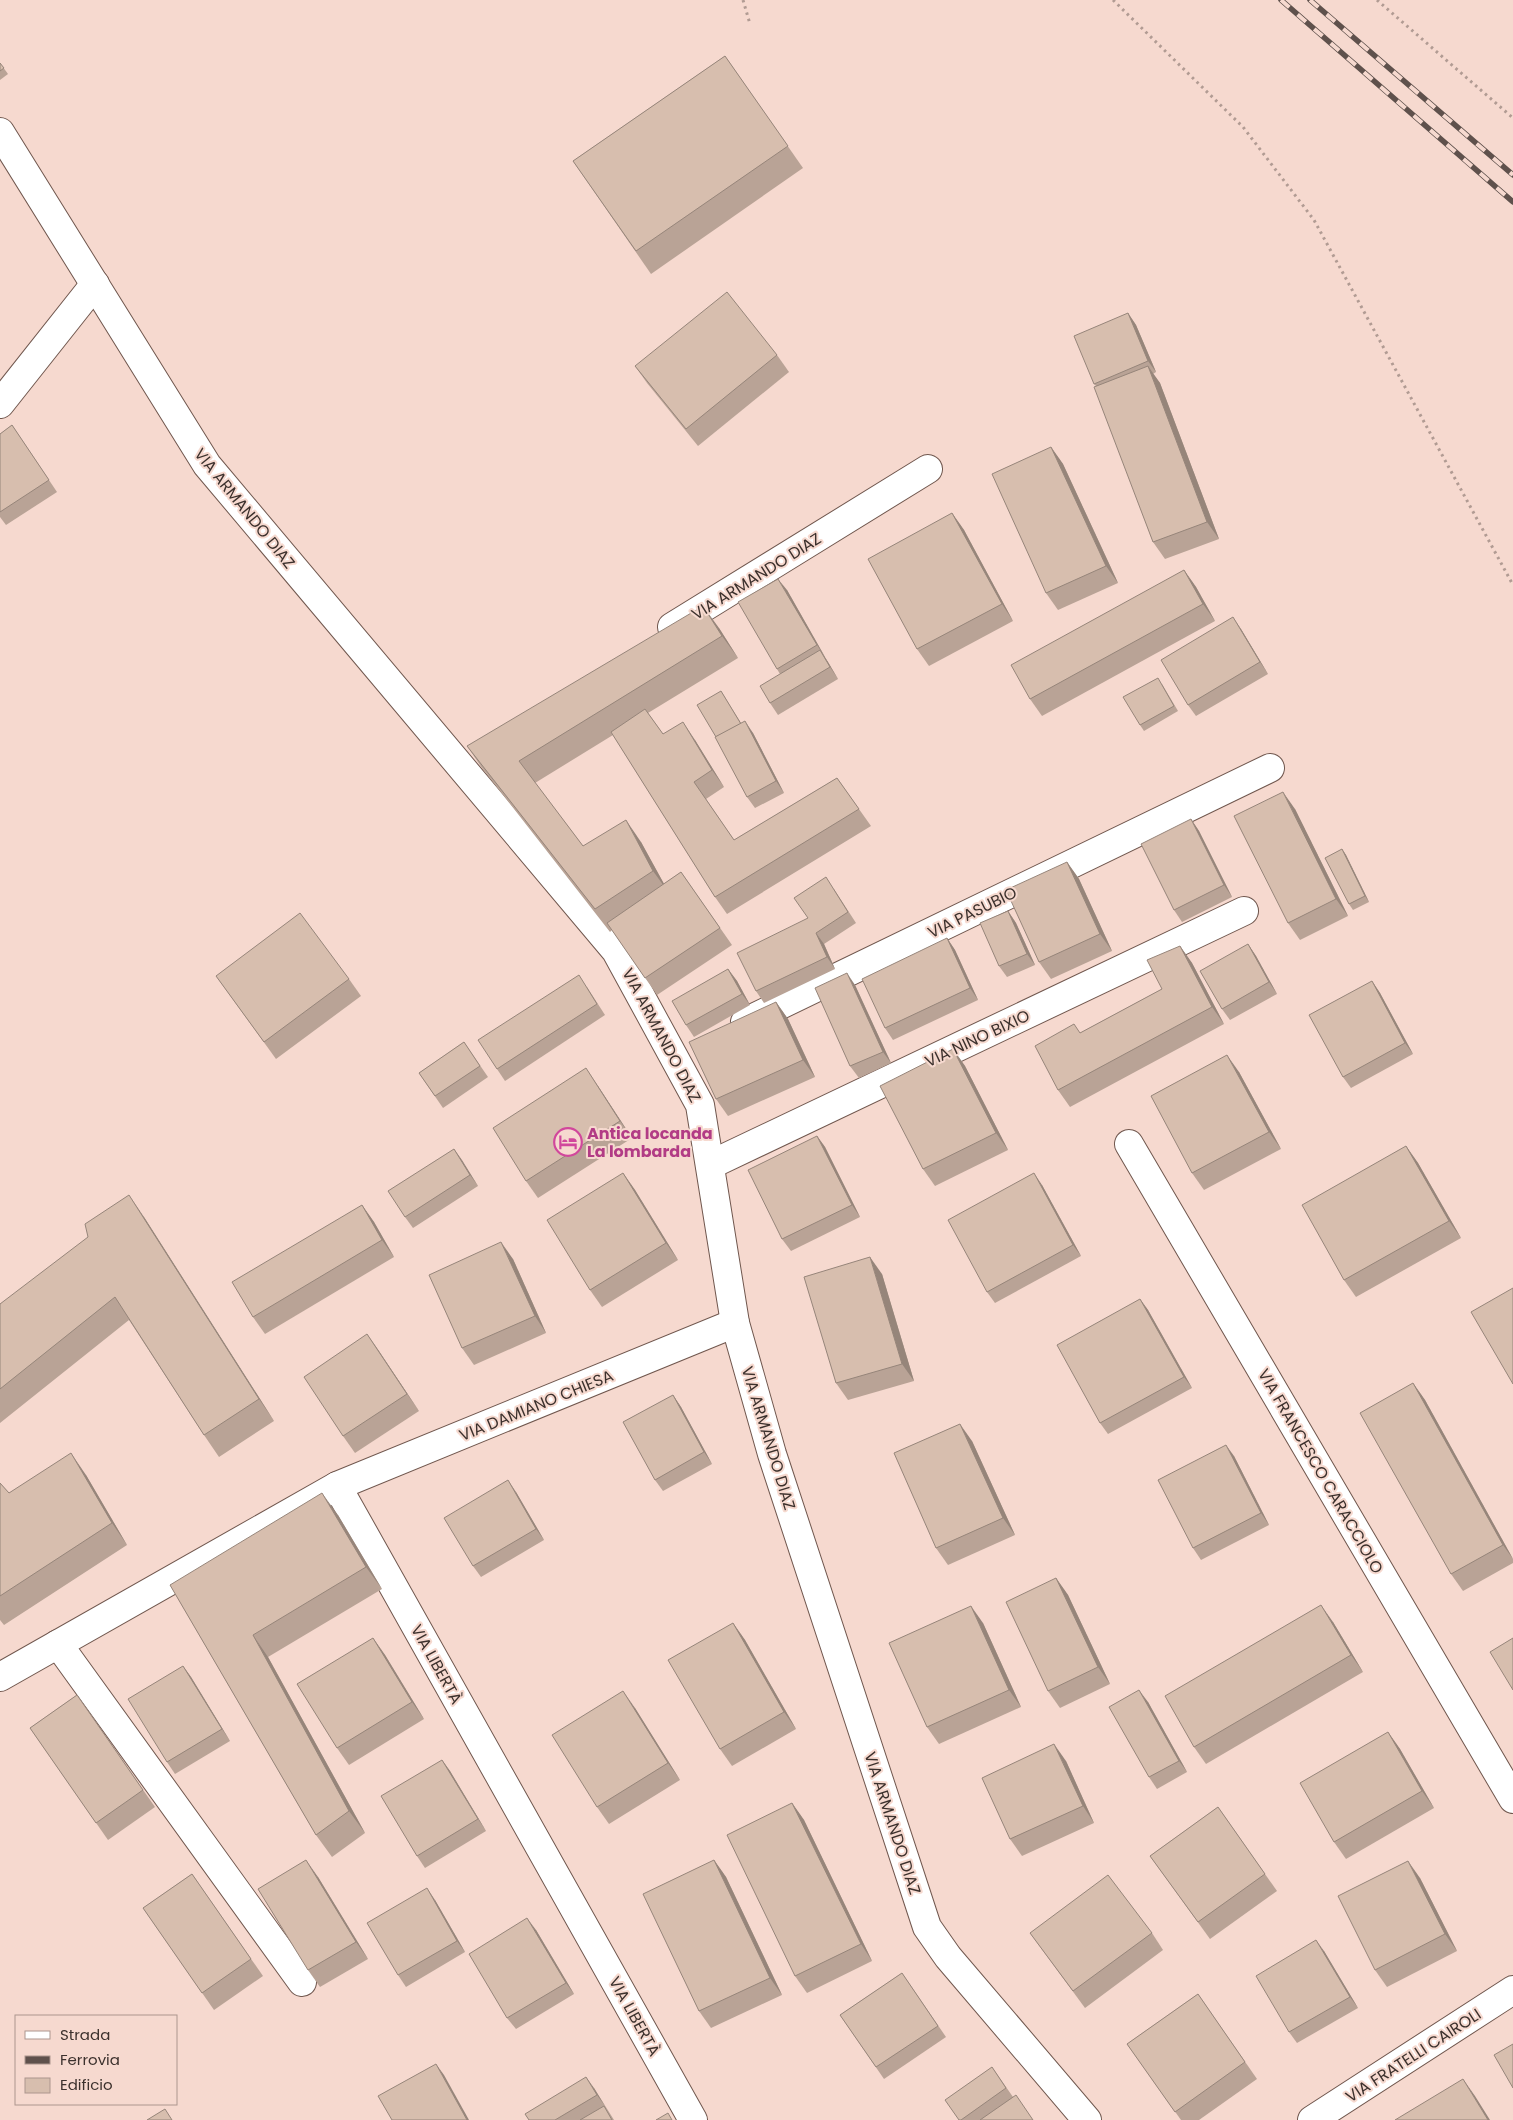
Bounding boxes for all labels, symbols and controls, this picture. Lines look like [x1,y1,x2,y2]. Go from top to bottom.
street label: VIA ARMANDO DIAZ [189,443,300,573]
street label: VIA ARMANDO DIAZ [687,527,826,626]
street label: VIA PASUBIO [924,881,1021,944]
street label: VIA ARMANDO DIAZ [616,964,707,1106]
street label: VIA NINO BIXIO [921,1004,1033,1073]
place label: Antica locanda La lombarda [587,1122,713,1163]
hotel icon: Antica locanda La lombarda [553,1127,583,1157]
street label: VIA DAMIANO CHIESA [456,1364,617,1447]
street label: VIA ARMANDO DIAZ [736,1364,801,1513]
street label: VIA FRANCESCO CARACCIOLO [1252,1365,1389,1578]
street label: VIA LIBERTÀ [405,1620,468,1708]
street label: VIA ARMANDO DIAZ [859,1749,926,1898]
street label: VIA LIBERTÀ [603,1972,666,2060]
street label: VIA FRATELLI CAIROLI [1341,2003,1486,2108]
legend [15,2015,178,2105]
text: Strada [60,2024,110,2045]
text: Ferrovia [60,2049,120,2070]
text: Edificio [60,2074,113,2095]

